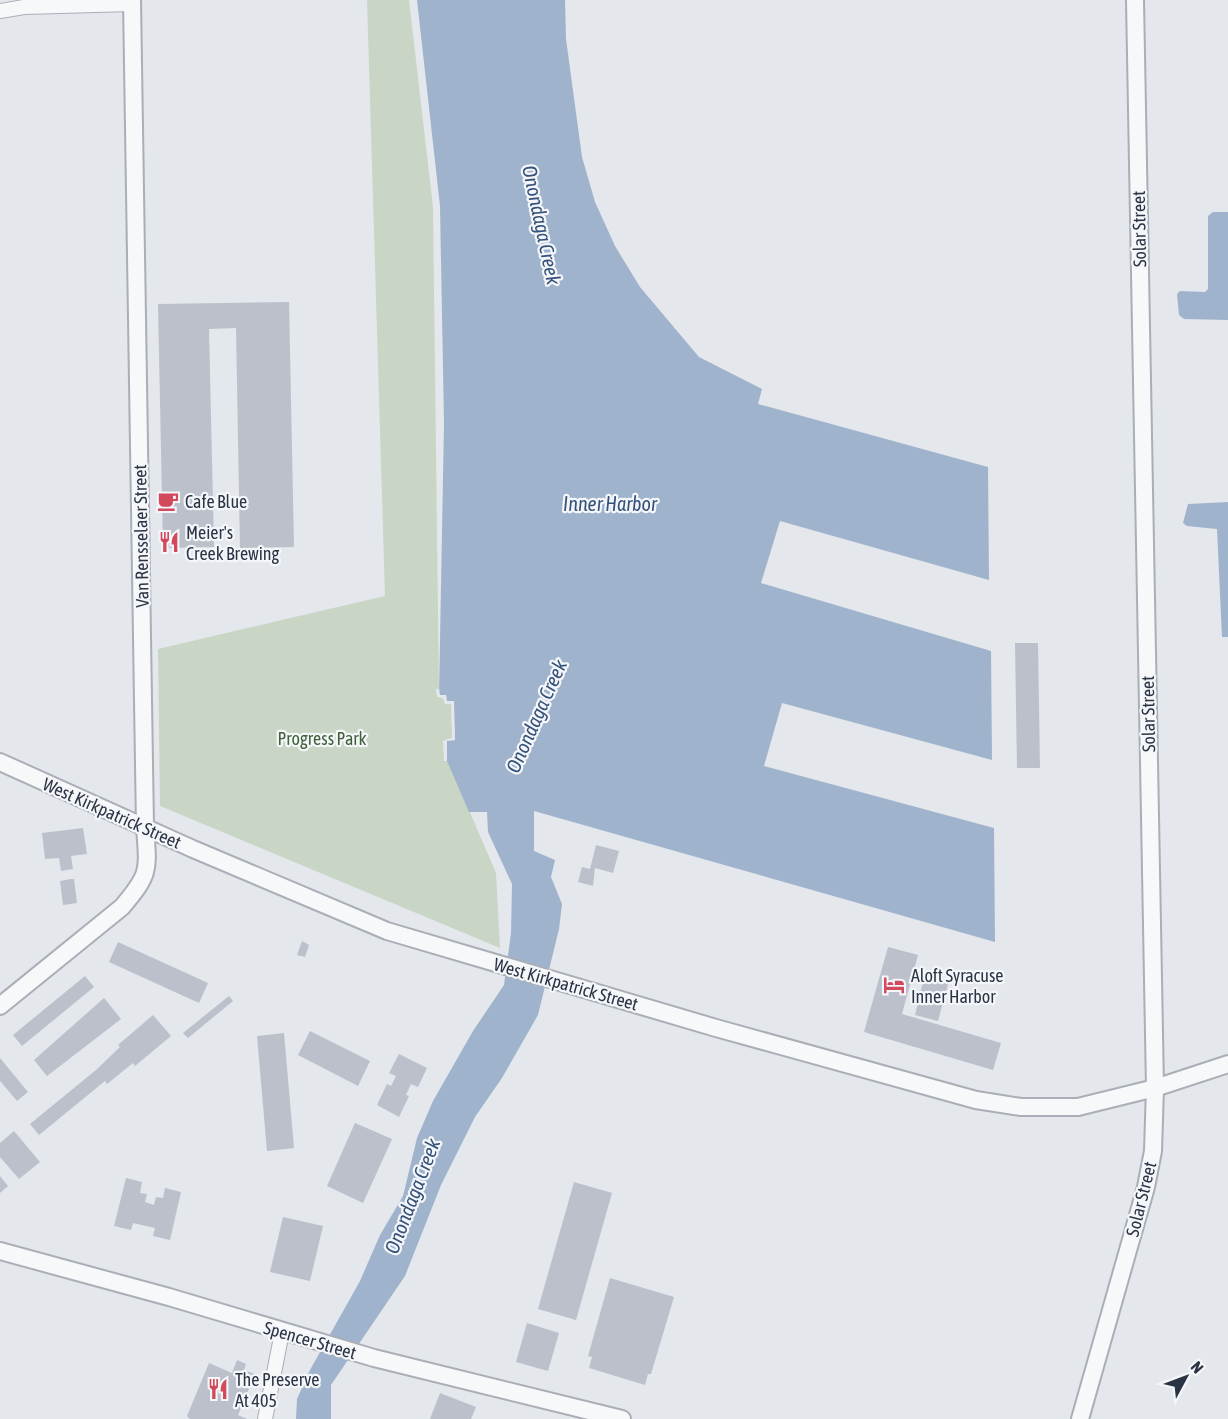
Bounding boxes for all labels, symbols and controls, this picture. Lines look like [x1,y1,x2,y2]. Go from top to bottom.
water label: Onondaga Creek [518,163,566,287]
street label: Solar Street [1128,191,1150,267]
street label: Van Rensselaer Street [129,464,153,608]
cafe icon: Cafe Blue [156,489,180,513]
place label: Cafe Blue [185,491,247,512]
water label: Inner Harbor [563,492,658,515]
place label: Meier's Creek Brewing [186,522,279,564]
restaurant icon: Meier's Creek Brewing [157,530,181,554]
water label: Onondaga Creek [501,656,571,776]
street label: Solar Street [1137,676,1159,752]
park label: Progress Park [277,728,367,749]
street label: West Kirkpatrick Street [40,773,184,853]
street label: West Kirkpatrick Street [492,953,640,1015]
place label: Aloft Syracuse Inner Harbor [911,965,1003,1007]
hotel icon: Aloft Syracuse Inner Harbor [882,973,906,997]
water label: Onondaga Creek [380,1135,445,1257]
street label: Solar Street [1122,1159,1160,1239]
street label: Spencer Street [261,1317,359,1363]
north arrow [1156,1347,1216,1407]
text: N [1187,1358,1207,1377]
place label: The Preserve At 405 [235,1369,319,1411]
restaurant icon: The Preserve At 405 [206,1377,230,1401]

